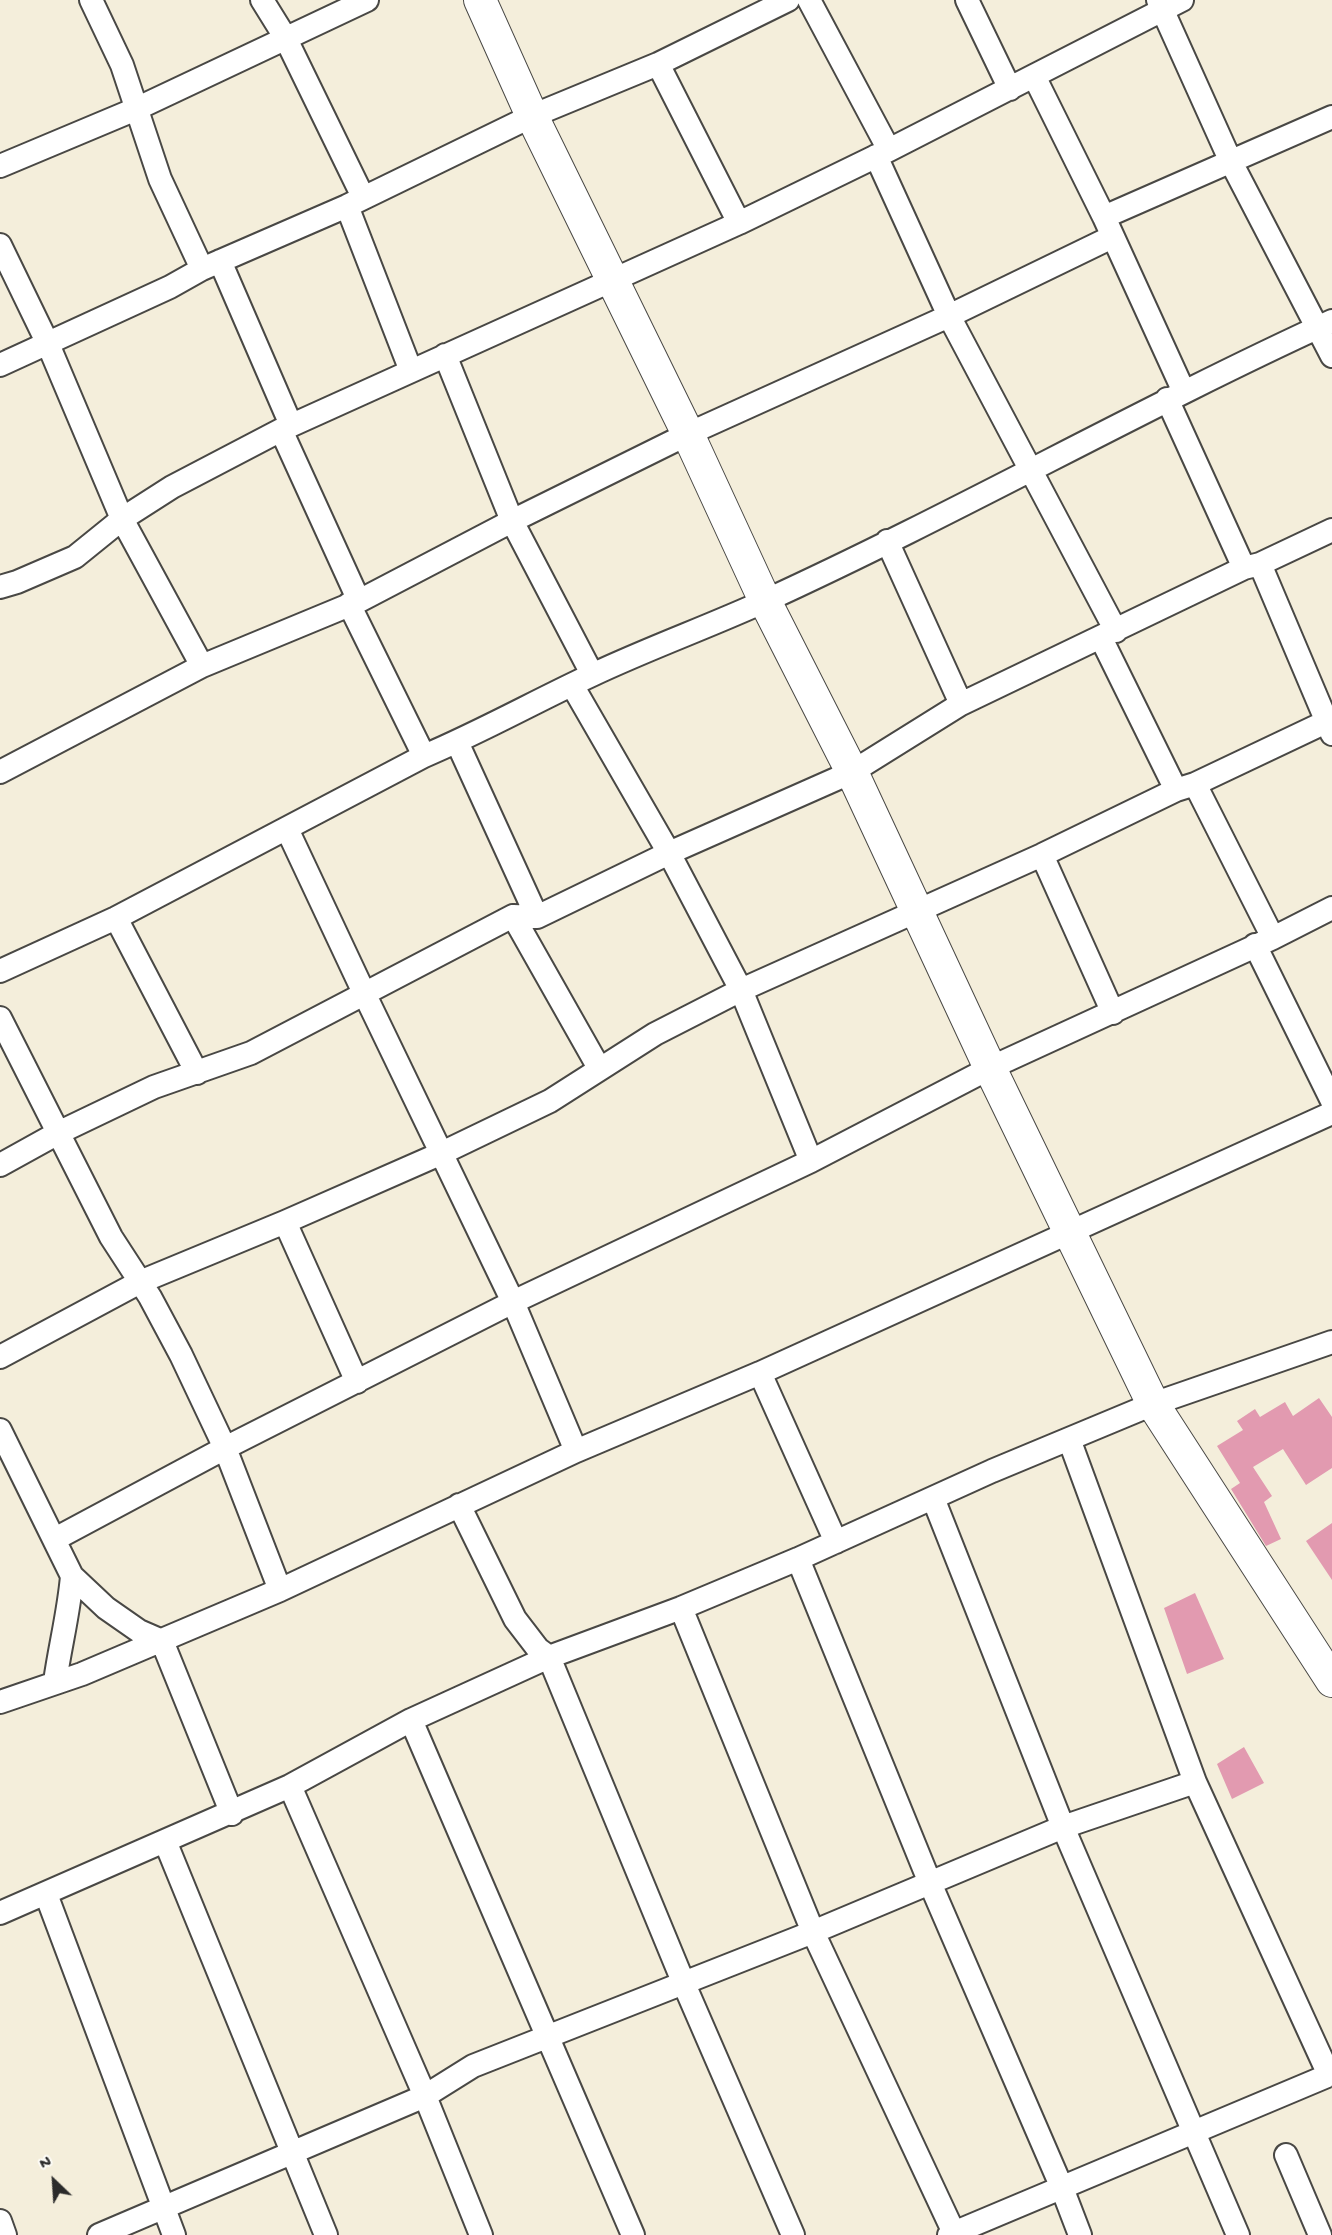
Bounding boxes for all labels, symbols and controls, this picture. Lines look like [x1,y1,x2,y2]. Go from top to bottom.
north arrow [24,2151,84,2211]
text: N [37,2153,55,2175]

